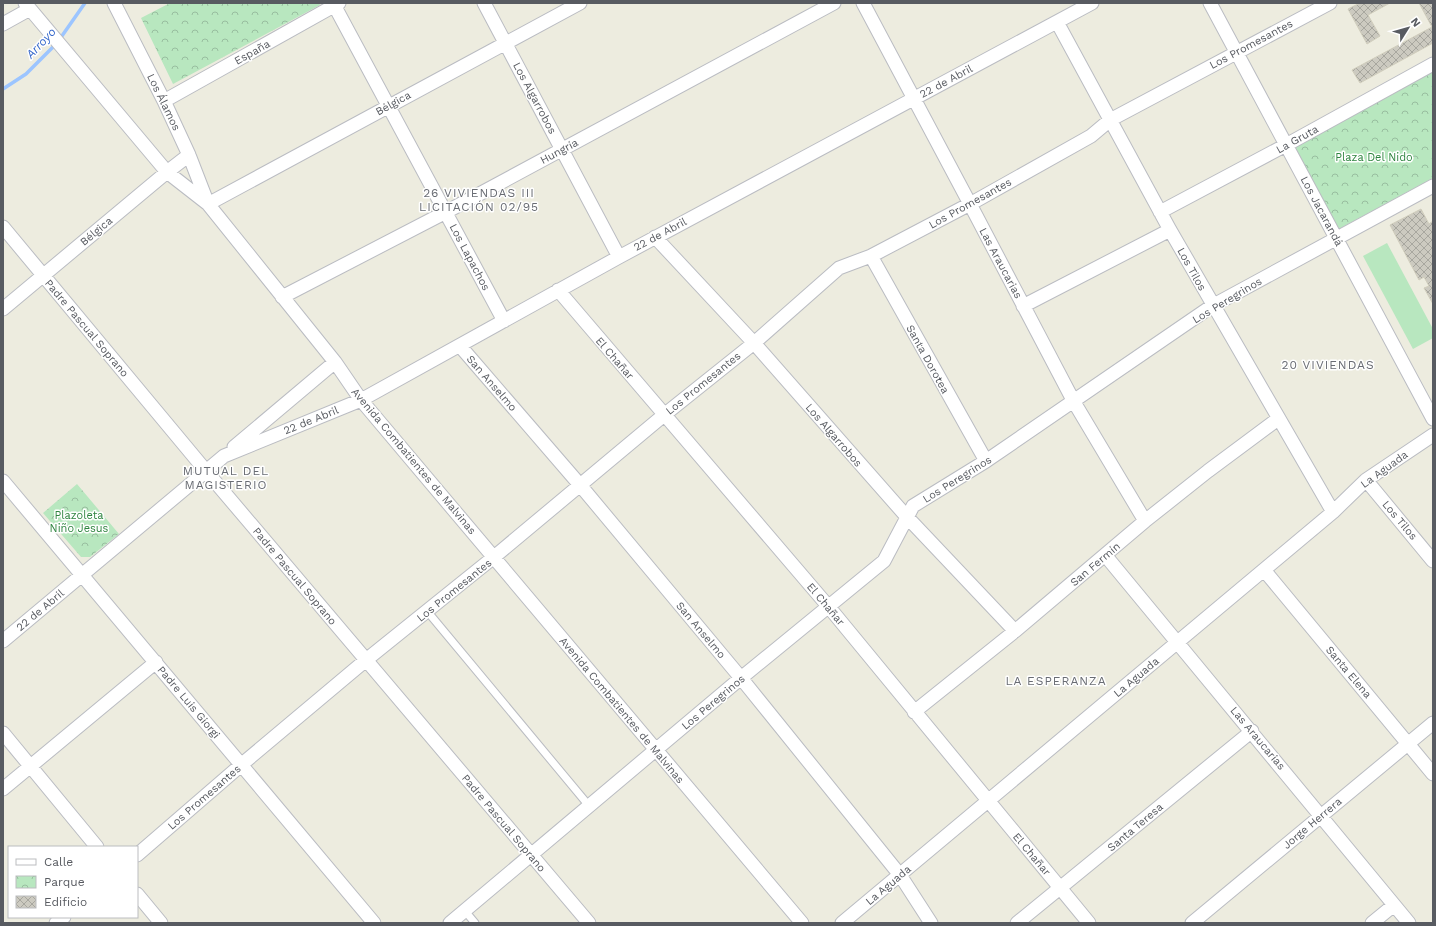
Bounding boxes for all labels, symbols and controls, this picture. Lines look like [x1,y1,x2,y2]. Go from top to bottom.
north arrow [1388,8,1428,48]
text: N [1408,15,1423,29]
street label: Los Promesantes [1207,17,1295,72]
water label: Arroyo [23,25,59,62]
street label: España [232,37,272,68]
street label: Los Algarrobos [510,60,559,137]
street label: 22 de Abril [918,62,975,101]
street label: Los Álamos [144,71,184,133]
street label: Bélgica [373,89,413,118]
street label: La Gruta [1274,123,1321,156]
street label: Hungría [538,136,580,167]
park label: Plaza Del Nido [1335,151,1413,164]
street label: Los Jacarandá [1298,174,1345,248]
street label: Los Promesantes [927,175,1014,232]
district label: 26 VIVIENDAS III LICITACIÓN 02/95 [419,186,539,214]
street label: Bélgica [78,214,115,249]
street label: 22 de Abril [632,215,689,254]
street label: Los Lapachos [446,222,493,293]
street label: Las Araucarias [976,226,1025,301]
street label: Los Tilos [1174,245,1209,293]
street label: Los Peregrinos [1190,275,1264,326]
street label: Padre Pascual Soprano [42,277,131,380]
street label: Santa Dorotea [903,323,952,396]
street label: El Chañar [593,334,637,383]
street label: Los Promesantes [663,349,744,418]
street label: San Anselmo [464,353,519,414]
district label: 20 VIVIENDAS [1281,358,1375,372]
street label: Avenida Combatientes de Malvinas [348,385,479,537]
street label: Los Algarrobos [803,401,865,470]
street label: 22 de Abril [282,403,341,437]
street label: La Aguada [1358,448,1410,491]
street label: Los Peregrinos [920,453,994,506]
district label: MUTUAL DEL MAGISTERIO [183,464,269,492]
street label: Los Tilos [1379,498,1420,543]
park label: Plazoleta Niño Jesus [50,509,109,535]
street label: Padre Pascual Soprano [250,525,339,628]
street label: San Fermín [1068,540,1123,589]
street label: Los Promesantes [414,556,495,625]
street label: El Chañar [804,580,848,629]
street label: 22 de Abril [14,586,67,634]
street label: San Anselmo [673,599,728,661]
street label: Avenida Combatientes de Malvinas [556,634,687,786]
street label: Santa Elena [1323,644,1374,701]
street label: La Aguada [1111,655,1162,700]
street label: Padre Luis Giorgi [155,663,223,741]
street label: Los Peregrinos [679,672,748,733]
district label: LA ESPERANZA [1005,674,1107,688]
street label: Las Araucarias [1227,704,1288,773]
street label: Los Promesantes [165,762,244,833]
street label: Padre Pascual Soprano [459,772,548,875]
street label: Jorge Herrera [1280,795,1344,852]
street label: Santa Teresa [1105,800,1166,854]
street label: El Chañar [1010,830,1054,879]
legend [8,846,138,918]
text: Calle [44,855,73,869]
street label: La Aguada [863,863,914,908]
text: Parque [44,875,85,889]
text: Edificio [44,895,87,909]

